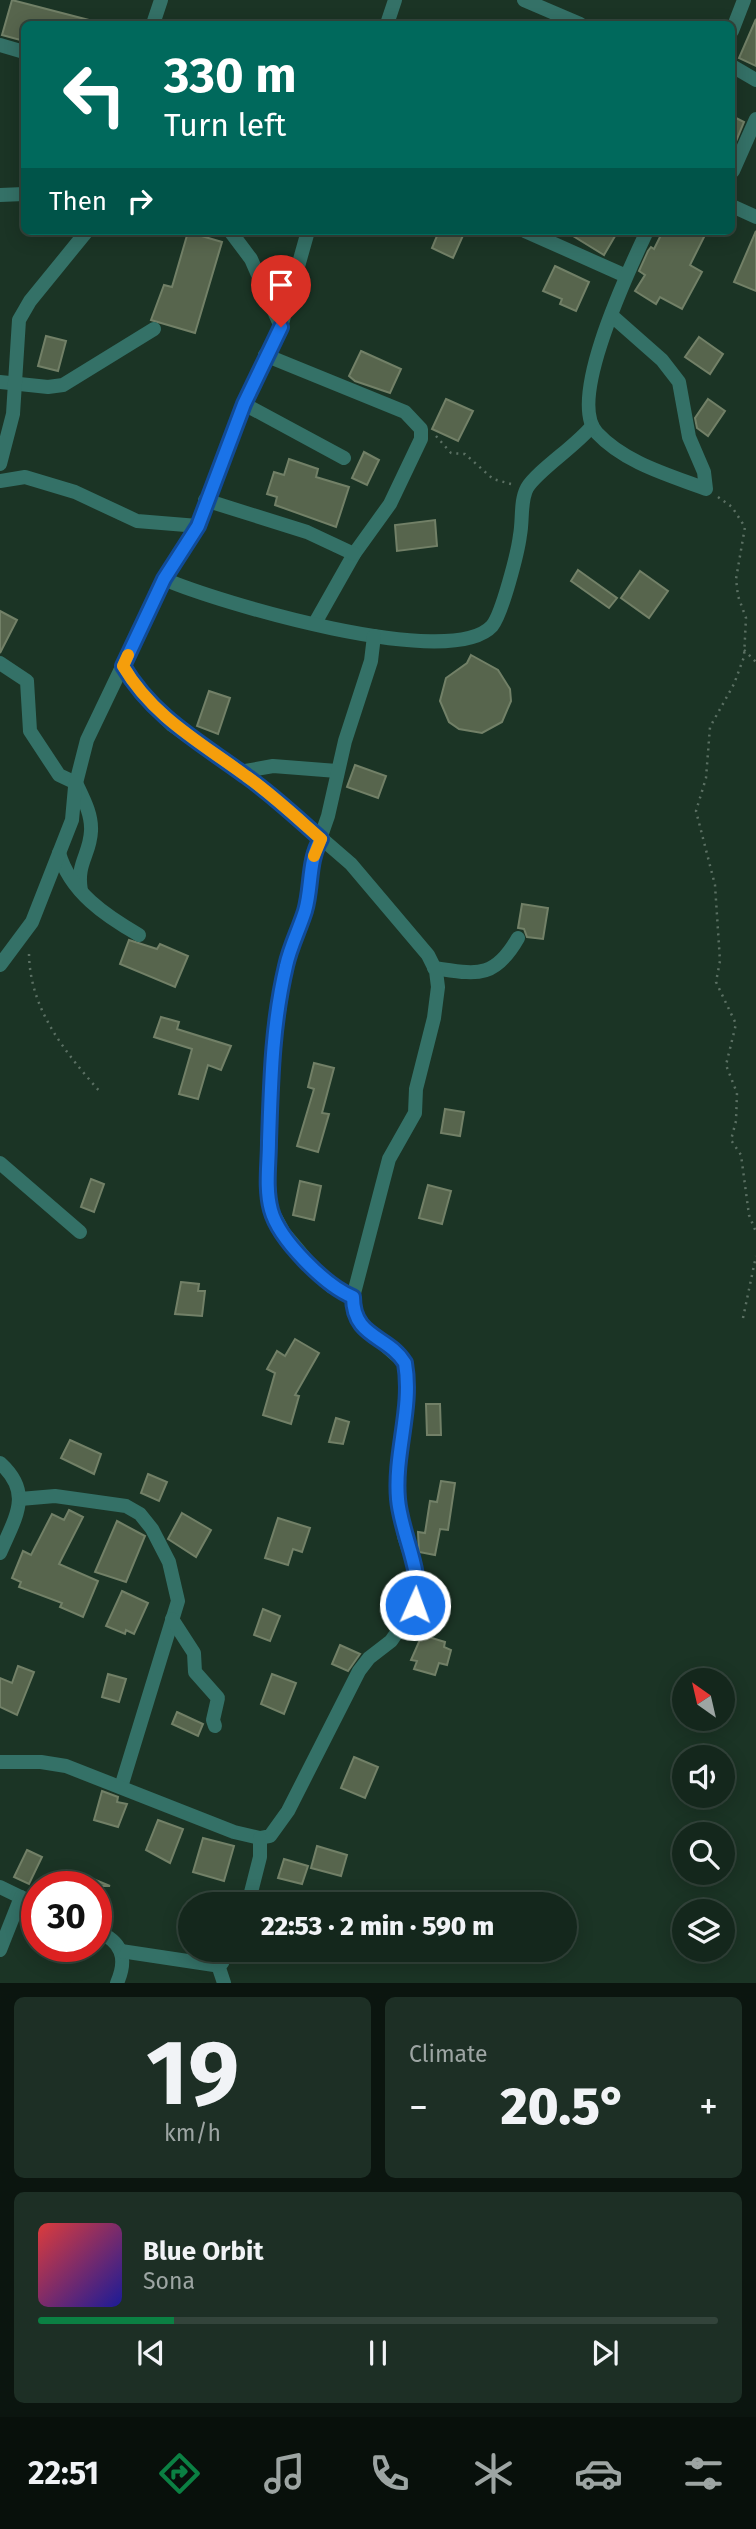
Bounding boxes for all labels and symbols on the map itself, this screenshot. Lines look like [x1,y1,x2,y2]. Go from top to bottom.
pin [251,255,311,327]
position arrow [378,1568,452,1642]
north arrow [672,1668,735,1731]
speed limit sign: 30 [21,1871,112,1962]

